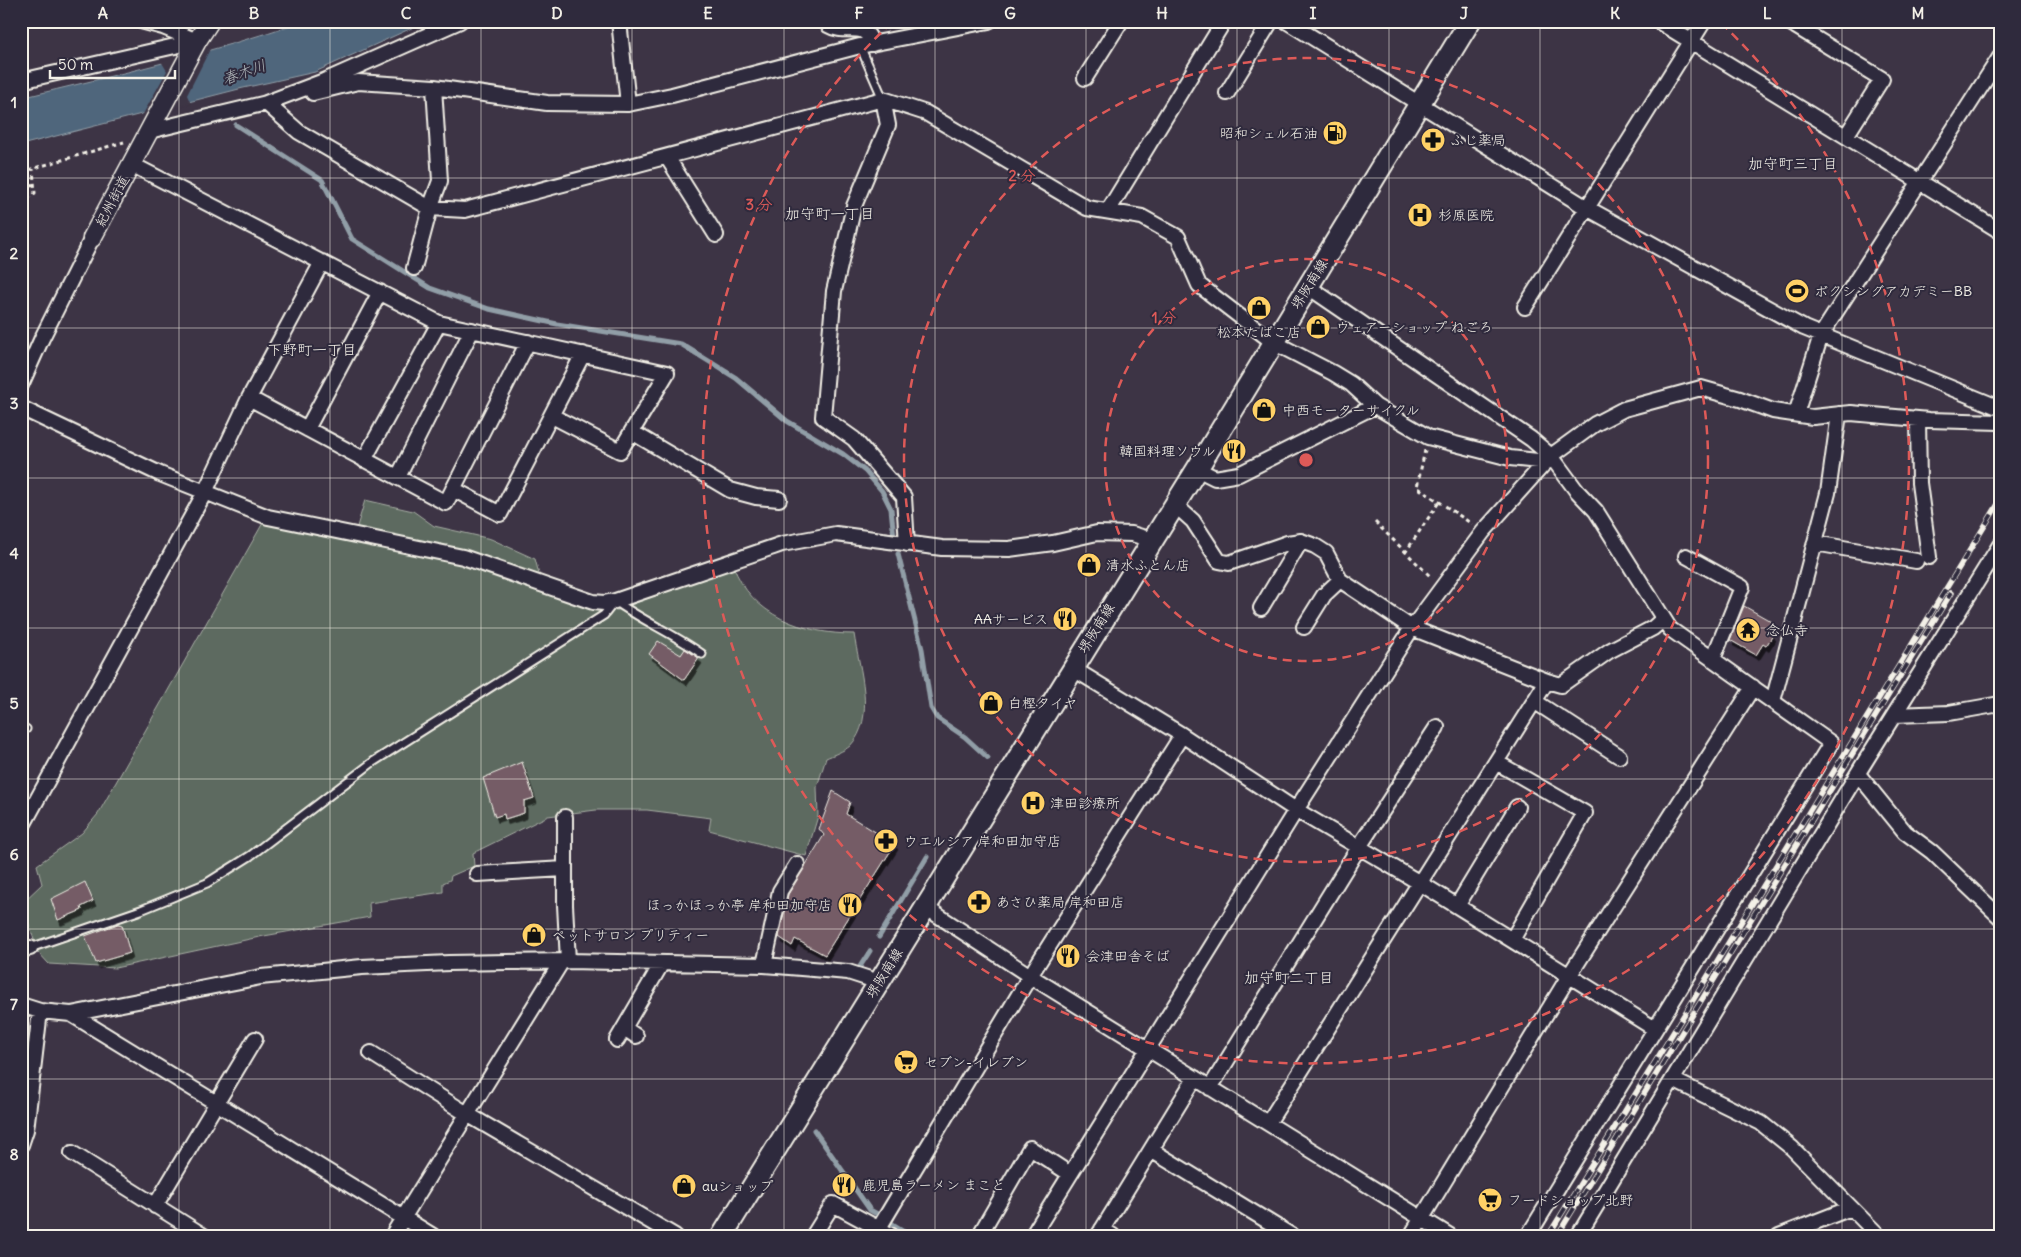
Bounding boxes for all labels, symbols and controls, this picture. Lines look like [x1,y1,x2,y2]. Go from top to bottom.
text: A [98,3,108,23]
text: B [249,3,260,23]
text: C [401,3,412,23]
text: D [551,3,563,23]
text: E [703,3,713,23]
text: F [854,3,864,23]
text: G [1004,3,1016,23]
text: H [1156,3,1168,23]
text: I [1310,3,1317,23]
text: J [1460,3,1469,23]
text: K [1610,3,1620,23]
text: L [1763,3,1772,23]
text: M [1912,3,1925,23]
scale bar [50,48,175,80]
text: 50 m [58,55,93,74]
water label: 春木川 [220,55,268,89]
text: 1 [11,92,17,112]
fuel station icon: 昭和シェル石油 [1322,120,1348,146]
place label: 昭和シェル石油 [1220,124,1318,142]
pharmacy icon: ふじ薬局 [1420,127,1446,153]
place label: ふじ薬局 [1450,131,1506,149]
district label: 加守町三丁目 [1748,154,1838,173]
text: 2 分 [1009,166,1035,185]
street label: 紀州街道 [91,172,133,230]
text: 3 分 [745,195,773,214]
hospital icon: 杉原医院 [1407,202,1433,228]
district label: 加守町一丁目 [785,204,875,223]
place label: 杉原医院 [1438,206,1494,224]
text: 2 [10,243,19,263]
street label: 堺阪南線 [1287,255,1331,313]
sports icon: ボクシングアカデミーBB [1784,278,1810,304]
place label: ボクシングアカデミーBB [1814,282,1972,300]
shop icon: 松本たばこ店 [1246,295,1272,321]
text: 1 分 [1152,308,1176,327]
shop icon: ウェアーショップ ねごろ [1305,314,1331,340]
place label: ウェアーショップ ねごろ [1336,318,1493,336]
place label: 松本たばこ店 [1217,323,1301,341]
district label: 下野町一丁目 [267,340,357,359]
text: 3 [9,393,19,413]
shop icon: 中西モーターサイクル [1251,397,1277,423]
place label: 中西モーターサイクル [1282,401,1420,419]
restaurant icon: 韓国料理ソウル [1221,438,1247,464]
place label: 韓国料理ソウル [1119,442,1216,460]
centre of rings [1297,451,1315,469]
text: 4 [9,543,19,563]
shop icon: 清水ふとん店 [1076,552,1102,578]
place label: 清水ふとん店 [1106,556,1190,574]
street label: 堺阪南線 [1074,599,1118,657]
restaurant icon: AAサービス [1052,606,1078,632]
place label: AAサービス [974,610,1048,628]
temple icon: 念仏寺 [1735,617,1761,643]
place label: 念仏寺 [1766,621,1808,639]
shop icon: 白樫タイヤ [978,690,1004,716]
text: 5 [9,693,19,713]
place label: 白樫タイヤ [1008,694,1077,712]
hospital icon: 津田診療所 [1020,790,1046,816]
place label: 津田診療所 [1050,794,1120,812]
pharmacy icon: ウエルシア 岸和田加守店 [873,828,899,854]
place label: ウエルシア 岸和田加守店 [904,832,1061,850]
text: 6 [9,844,19,864]
pharmacy icon: あさひ薬局 岸和田店 [966,889,992,915]
restaurant icon: ほっかほっか亭 岸和田加守店 [837,892,863,918]
place label: あさひ薬局 岸和田店 [996,893,1125,911]
place label: ほっかほっか亭 岸和田加守店 [647,896,832,914]
shop icon: ペットサロン プリティー [521,922,547,948]
place label: ペットサロン プリティー [552,926,709,944]
restaurant icon: 会津田舎そば [1055,943,1081,969]
street label: 堺阪南線 [862,944,906,1002]
place label: 会津田舎そば [1086,947,1170,965]
district label: 加守町二丁目 [1244,968,1334,987]
text: 7 [10,994,18,1014]
supermarket icon: セブン-イレブン [893,1049,919,1075]
place label: セブン-イレブン [924,1053,1028,1071]
text: 8 [9,1144,19,1164]
restaurant icon: 鹿児島ラーメン まこと [831,1172,857,1198]
shop icon: auショップ [671,1173,697,1199]
place label: 鹿児島ラーメン まこと [862,1176,1005,1194]
place label: auショップ [702,1177,774,1195]
supermarket icon: フードショップ北野 [1477,1187,1503,1213]
place label: フードショップ北野 [1508,1191,1633,1209]

